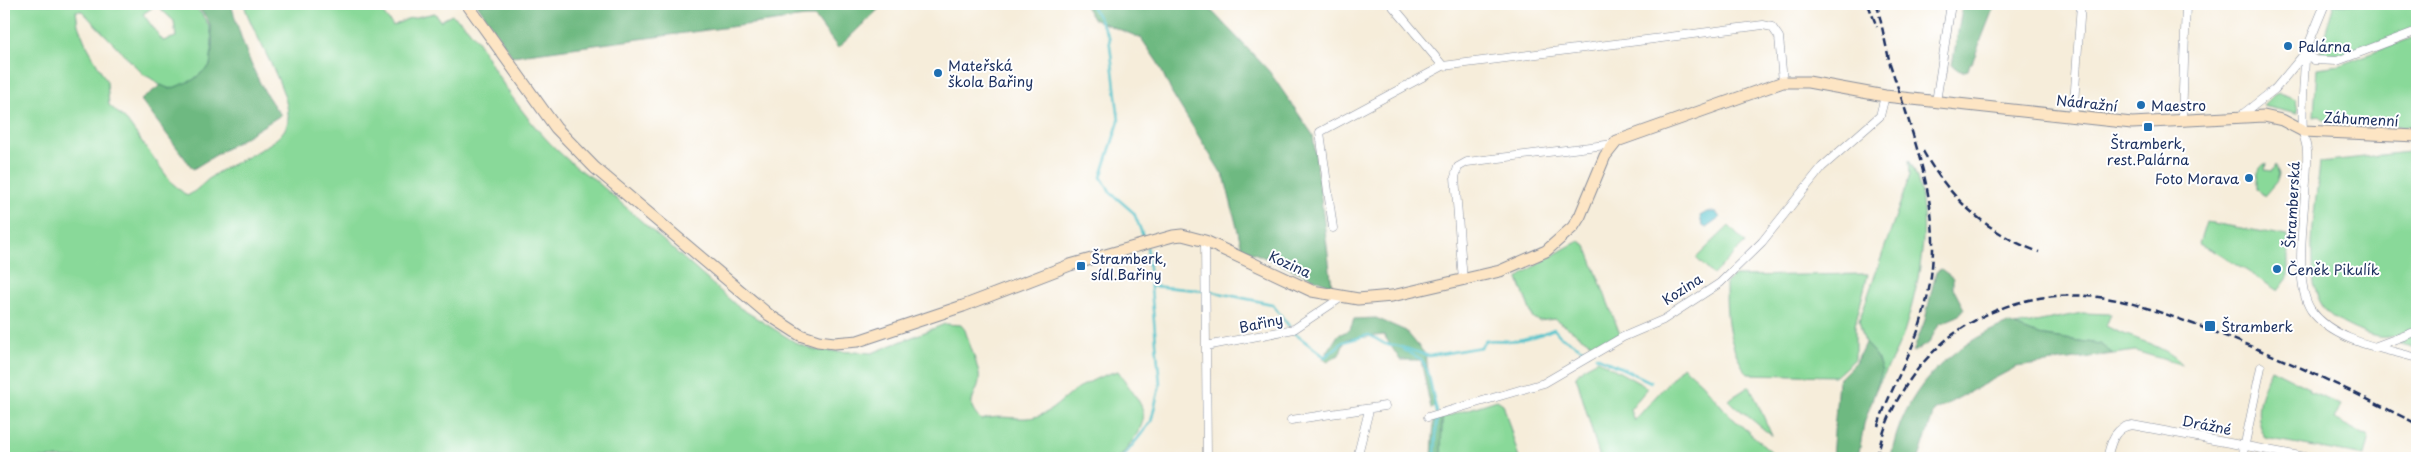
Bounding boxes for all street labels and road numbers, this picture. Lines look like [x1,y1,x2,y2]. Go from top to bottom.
street label: Nádražní [2055,89,2119,117]
street label: Záhumenní [2323,107,2399,131]
street label: Štramberská [2279,161,2305,249]
street label: Kozina [1266,245,1315,283]
street label: Kozina [1658,268,1706,310]
street label: Bařiny [1237,308,1285,338]
street label: Drážné [2180,410,2234,440]

